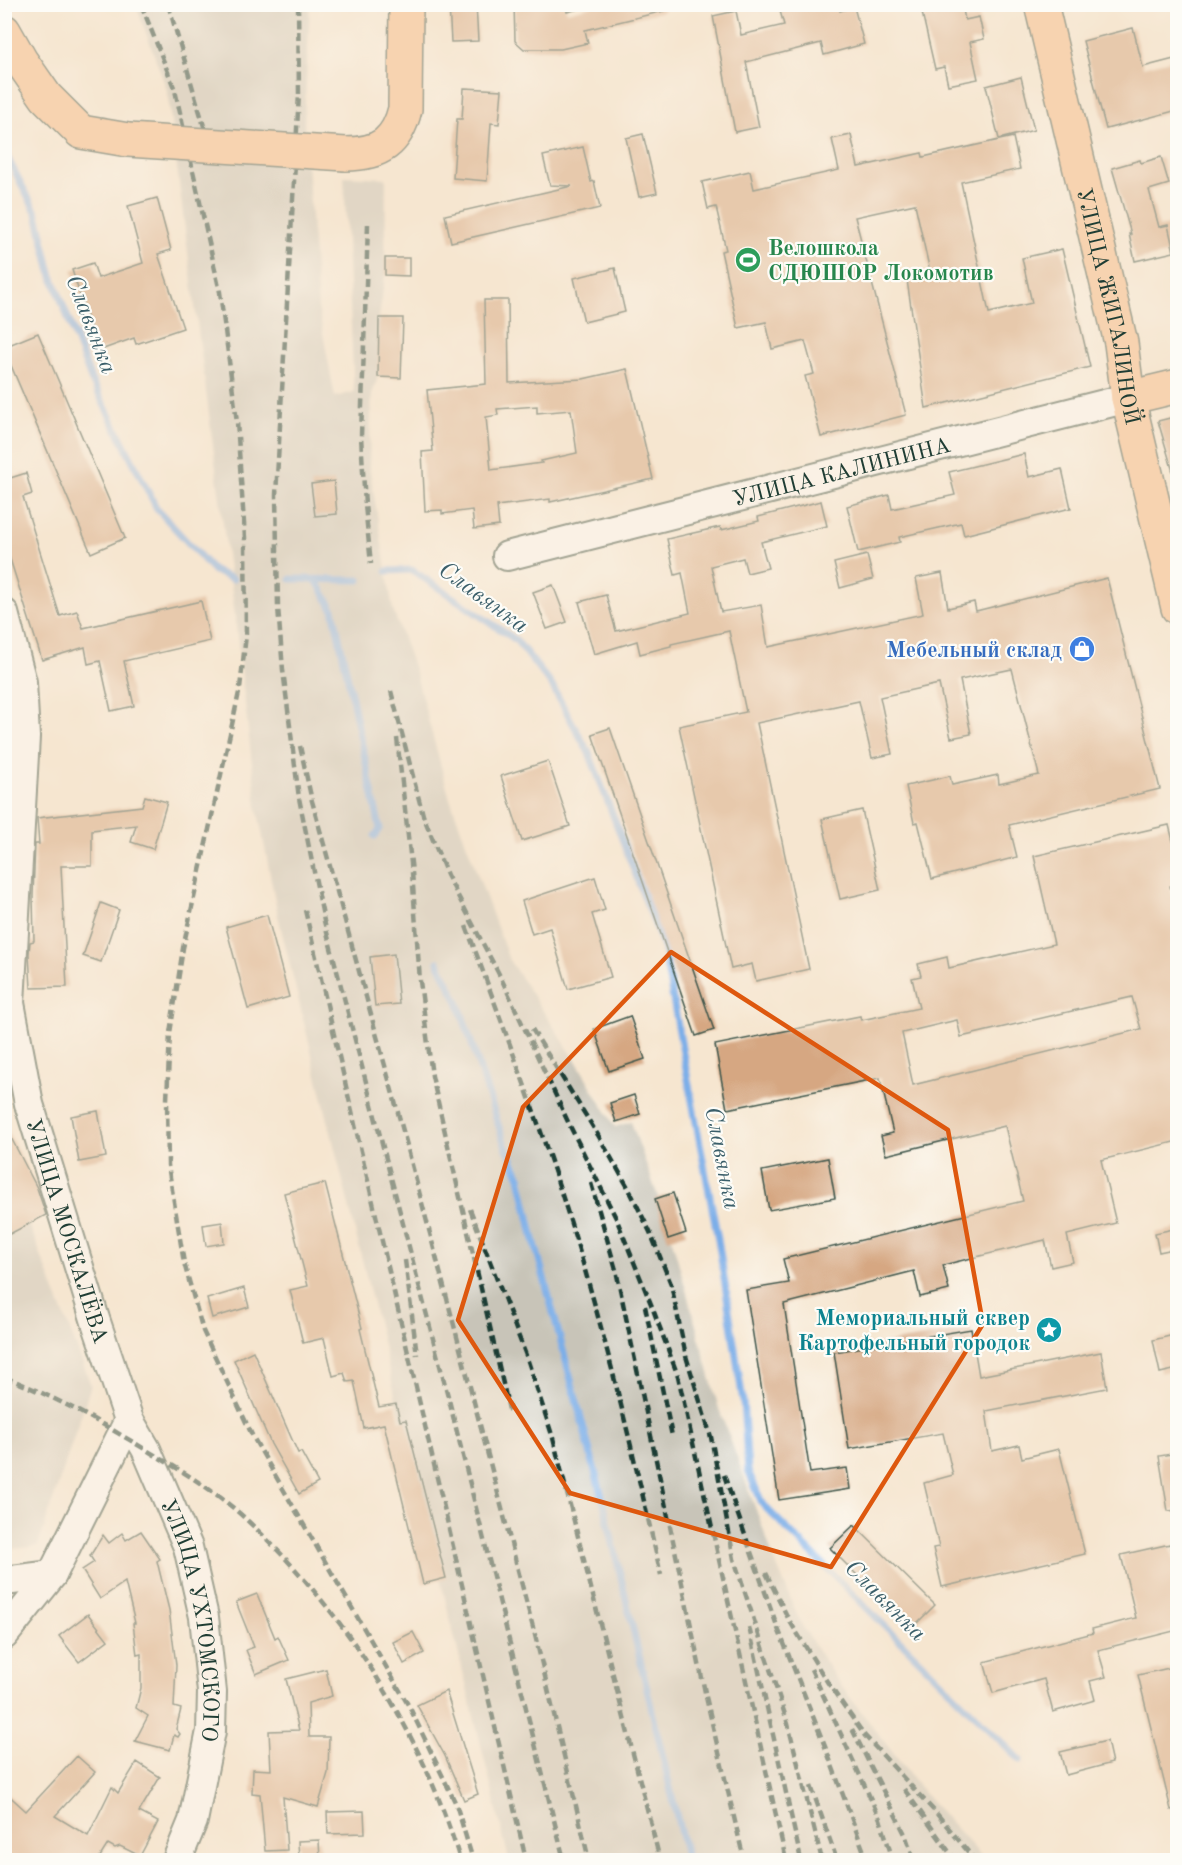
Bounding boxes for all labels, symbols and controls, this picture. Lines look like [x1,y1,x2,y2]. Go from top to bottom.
street label: УЛИЦА ЖИГАЛИНОЙ [1072,186,1147,427]
place label: Велошкола СДЮШОР Локомотив [768,238,994,285]
sports icon: Велошкола СДЮШОР Локомотив [733,245,763,275]
water label: Славянка [60,272,120,378]
street label: УЛИЦА КАЛИНИНА [731,435,953,511]
water label: Славянка [434,558,532,639]
shop icon: Мебельный склад [1067,634,1097,664]
place label: Мебельный склад [886,640,1062,662]
water label: Славянка [699,1105,743,1212]
street label: УЛИЦА МОСКАЛЁВА [21,1116,111,1346]
place label: Мемориальный сквер Картофельный городок [798,1308,1030,1356]
place icon: Мемориальный сквер Картофельный городок [1034,1315,1064,1345]
street label: УЛИЦА УХТОМСКОГО [156,1496,221,1743]
water label: Славянка [839,1556,930,1647]

